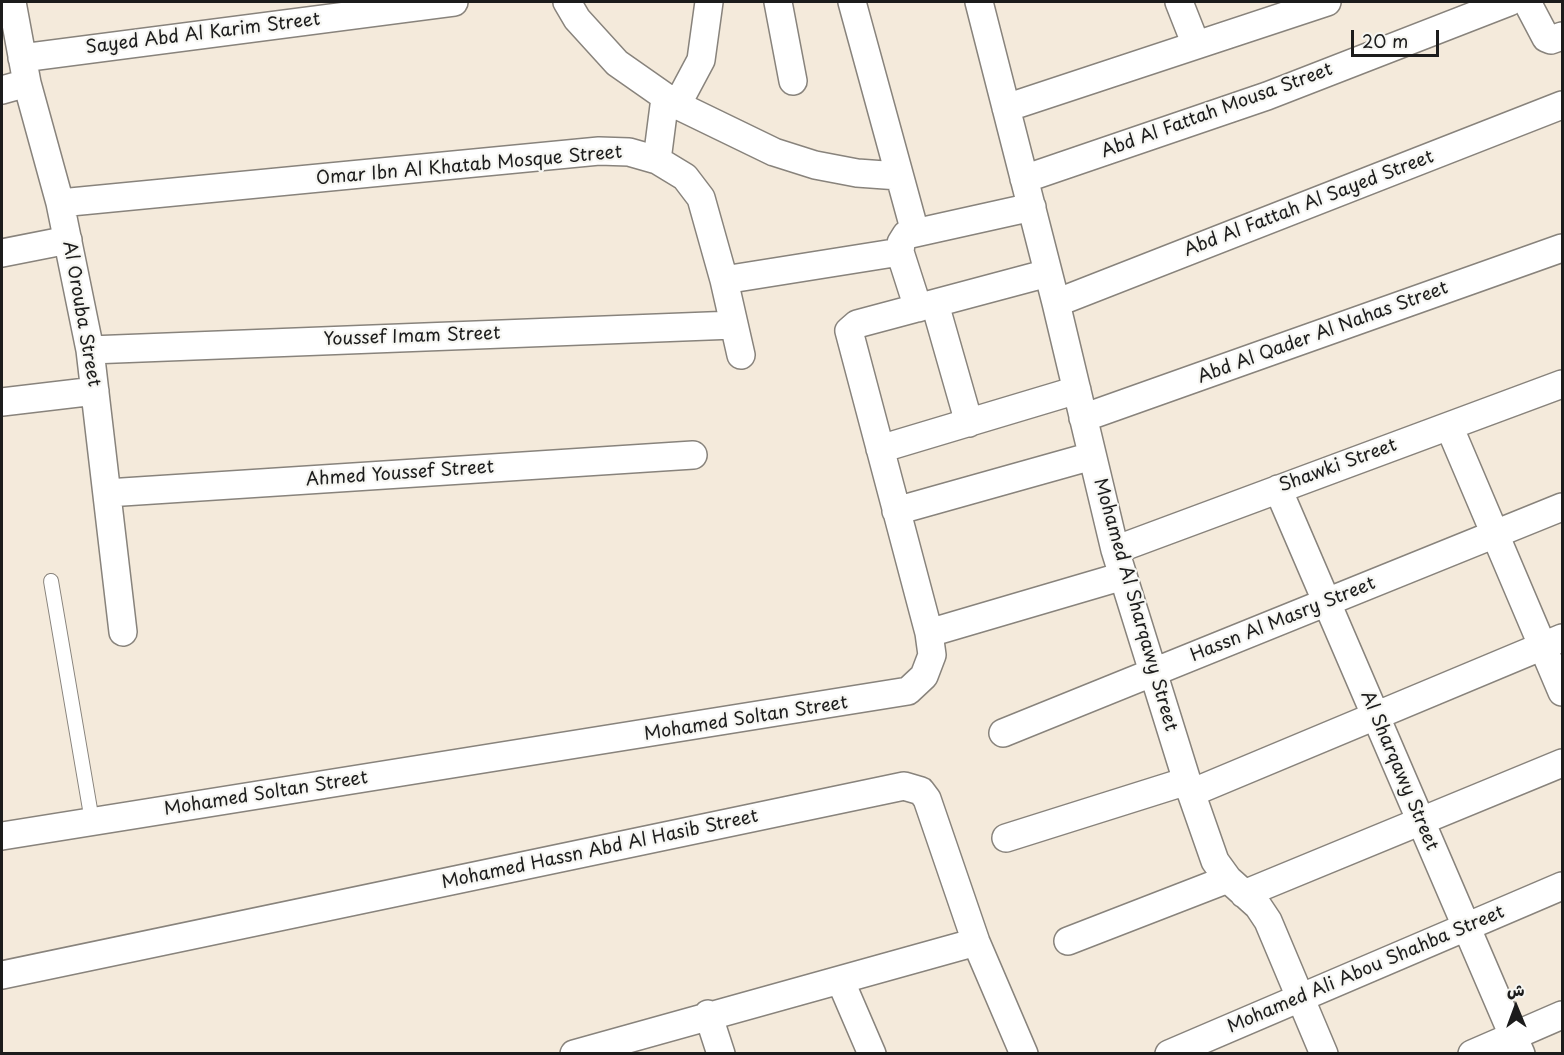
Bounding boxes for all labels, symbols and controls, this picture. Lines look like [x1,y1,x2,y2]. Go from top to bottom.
street label: Sayed Abd Al Karim Street [85,9,321,59]
scale bar [1354,18,1442,56]
text: 20 m [1362,27,1408,54]
street label: Abd Al Fattah Mousa Street [1098,59,1336,163]
street label: Omar Ibn Al Khatab Mosque Street [315,142,623,190]
street label: Abd Al Fattah Al Sayed Street [1181,146,1437,262]
street label: Al Orouba Street [58,239,104,389]
street label: Abd Al Qader Al Nahas Street [1195,278,1451,388]
street label: Youssef Imam Street [323,323,501,351]
street label: Shawki Street [1276,435,1400,497]
street label: Ahmed Youssef Street [305,457,495,491]
street label: Mohamed Al Sharqawy Street [1088,476,1182,734]
street label: Hassn Al Masry Street [1187,573,1379,667]
street label: Al Sharqawy Street [1356,688,1442,854]
street label: Mohamed Soltan Street [643,692,849,746]
street label: Mohamed Soltan Street [163,767,369,821]
street label: Mohamed Hassn Abd Al Hasib Street [440,806,760,894]
street label: Mohamed Ali Abou Shahba Street [1224,902,1508,1038]
north arrow [1486,977,1546,1037]
text: ش [1507,977,1525,1001]

